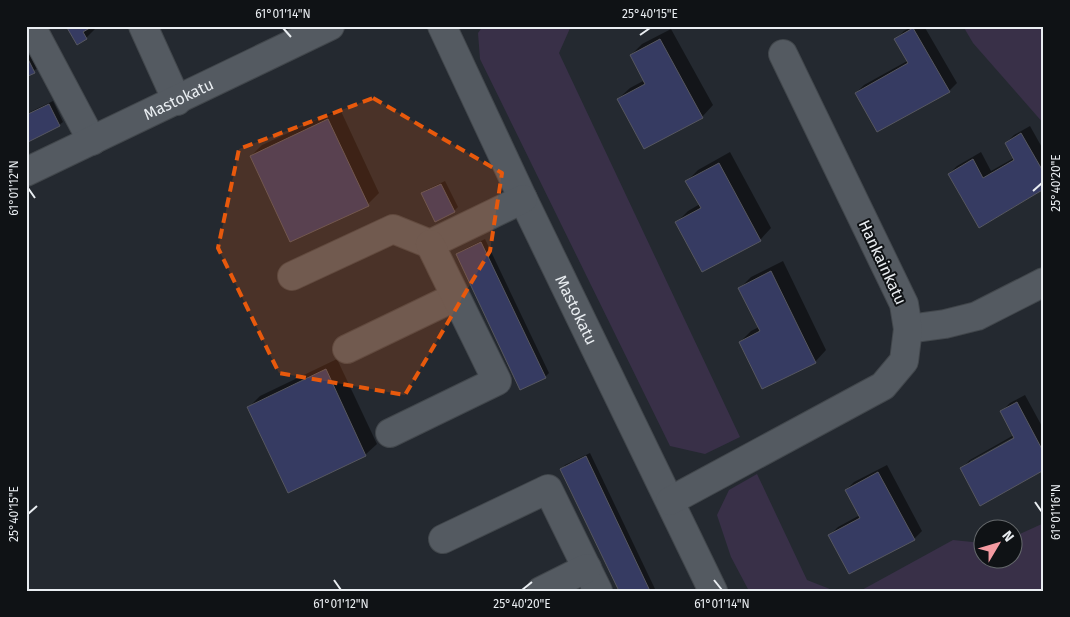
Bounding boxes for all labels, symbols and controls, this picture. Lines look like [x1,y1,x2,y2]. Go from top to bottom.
text: 61°01'14"N [255,7,311,21]
text: 25°40'15"E [622,7,678,21]
street label: Mastokatu [141,74,217,124]
text: 25°40'20"E [1049,154,1063,212]
text: 61°01'12"N [7,160,21,216]
street label: Hankainkatu [855,217,910,308]
street label: Mastokatu [551,272,601,348]
text: 61°01'16"N [1049,484,1063,540]
text: 25°40'15"E [7,486,21,542]
north arrow [972,520,1022,570]
text: N [998,527,1017,545]
text: 61°01'12"N [313,597,369,611]
text: 25°40'20"E [493,597,551,611]
text: 61°01'14"N [694,597,750,611]

